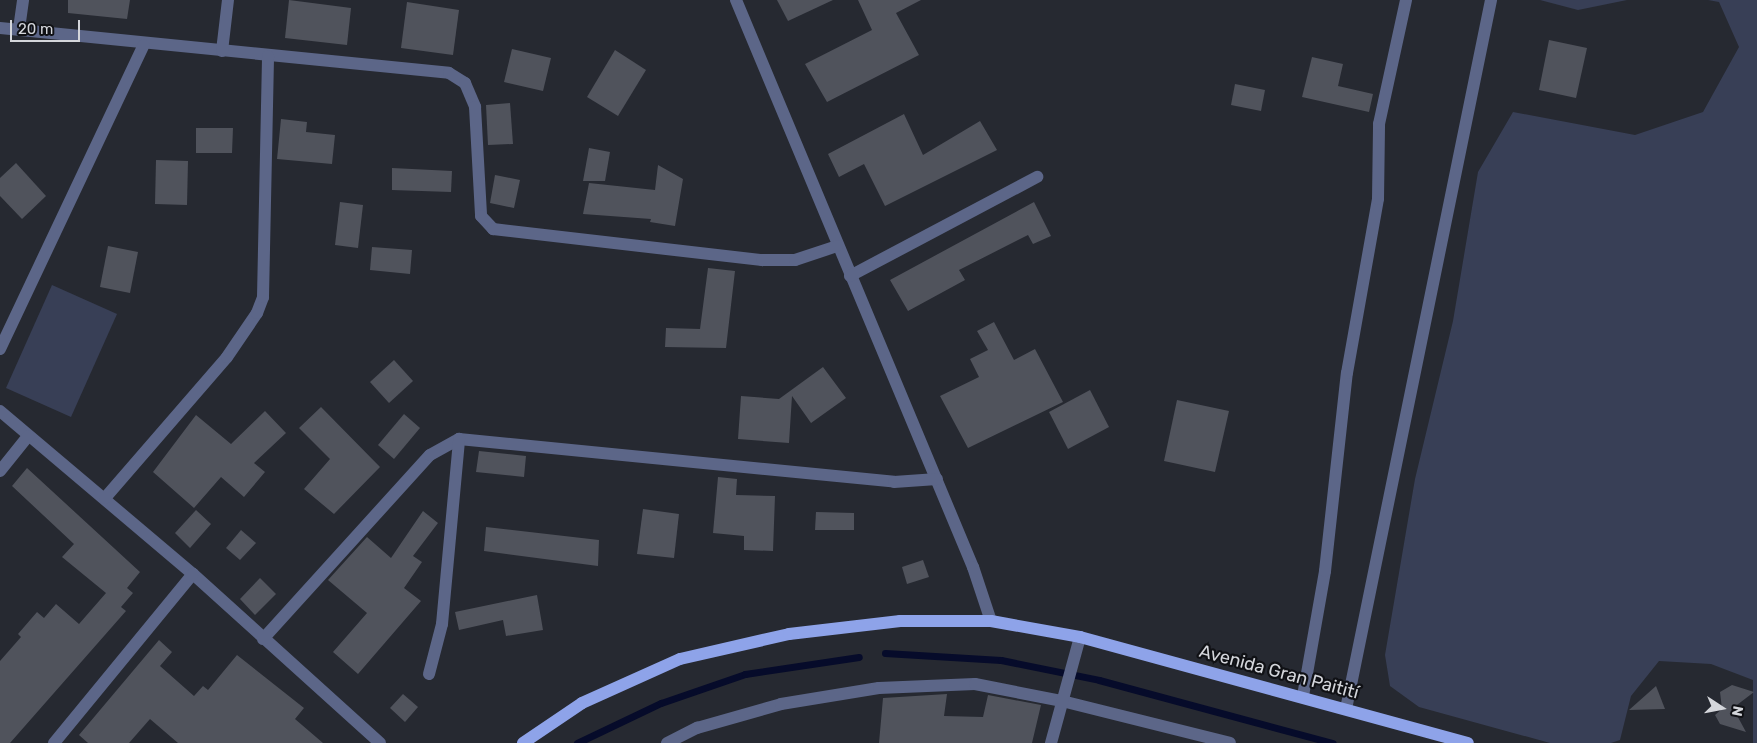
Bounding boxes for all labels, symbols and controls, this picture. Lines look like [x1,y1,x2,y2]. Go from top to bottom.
scale bar [12,10,82,42]
text: 20 m [18,20,53,38]
street label: Avenida Gran Paitití [1197,640,1361,704]
north arrow [1697,683,1747,733]
text: N [1728,704,1747,718]

